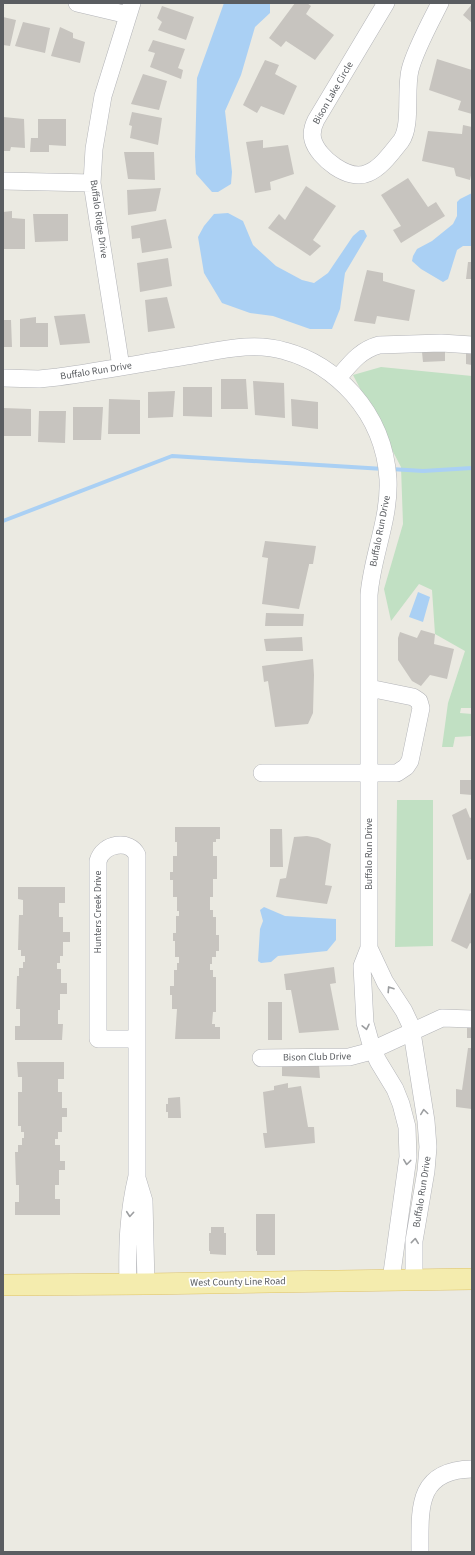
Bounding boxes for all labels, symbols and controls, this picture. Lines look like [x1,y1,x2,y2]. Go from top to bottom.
street label: Bison Lake Circle [309,59,357,127]
street label: Buffalo Ridge Drive [87,179,111,259]
street label: Buffalo Run Drive [59,358,133,384]
street label: Buffalo Run Drive [366,494,394,568]
street label: Buffalo Run Drive [362,818,376,890]
street label: Hunters Creek Drive [91,871,105,953]
one-way arrow [387,986,395,993]
one-way arrow [361,1024,369,1031]
street label: Bison Club Drive [283,1049,351,1065]
one-way arrow [420,1109,429,1115]
street label: Buffalo Run Drive [409,1155,435,1229]
one-way arrow [403,1159,412,1165]
one-way arrow [125,1211,134,1217]
one-way arrow [410,1238,419,1244]
street label: West County Line Road [190,1274,286,1290]

